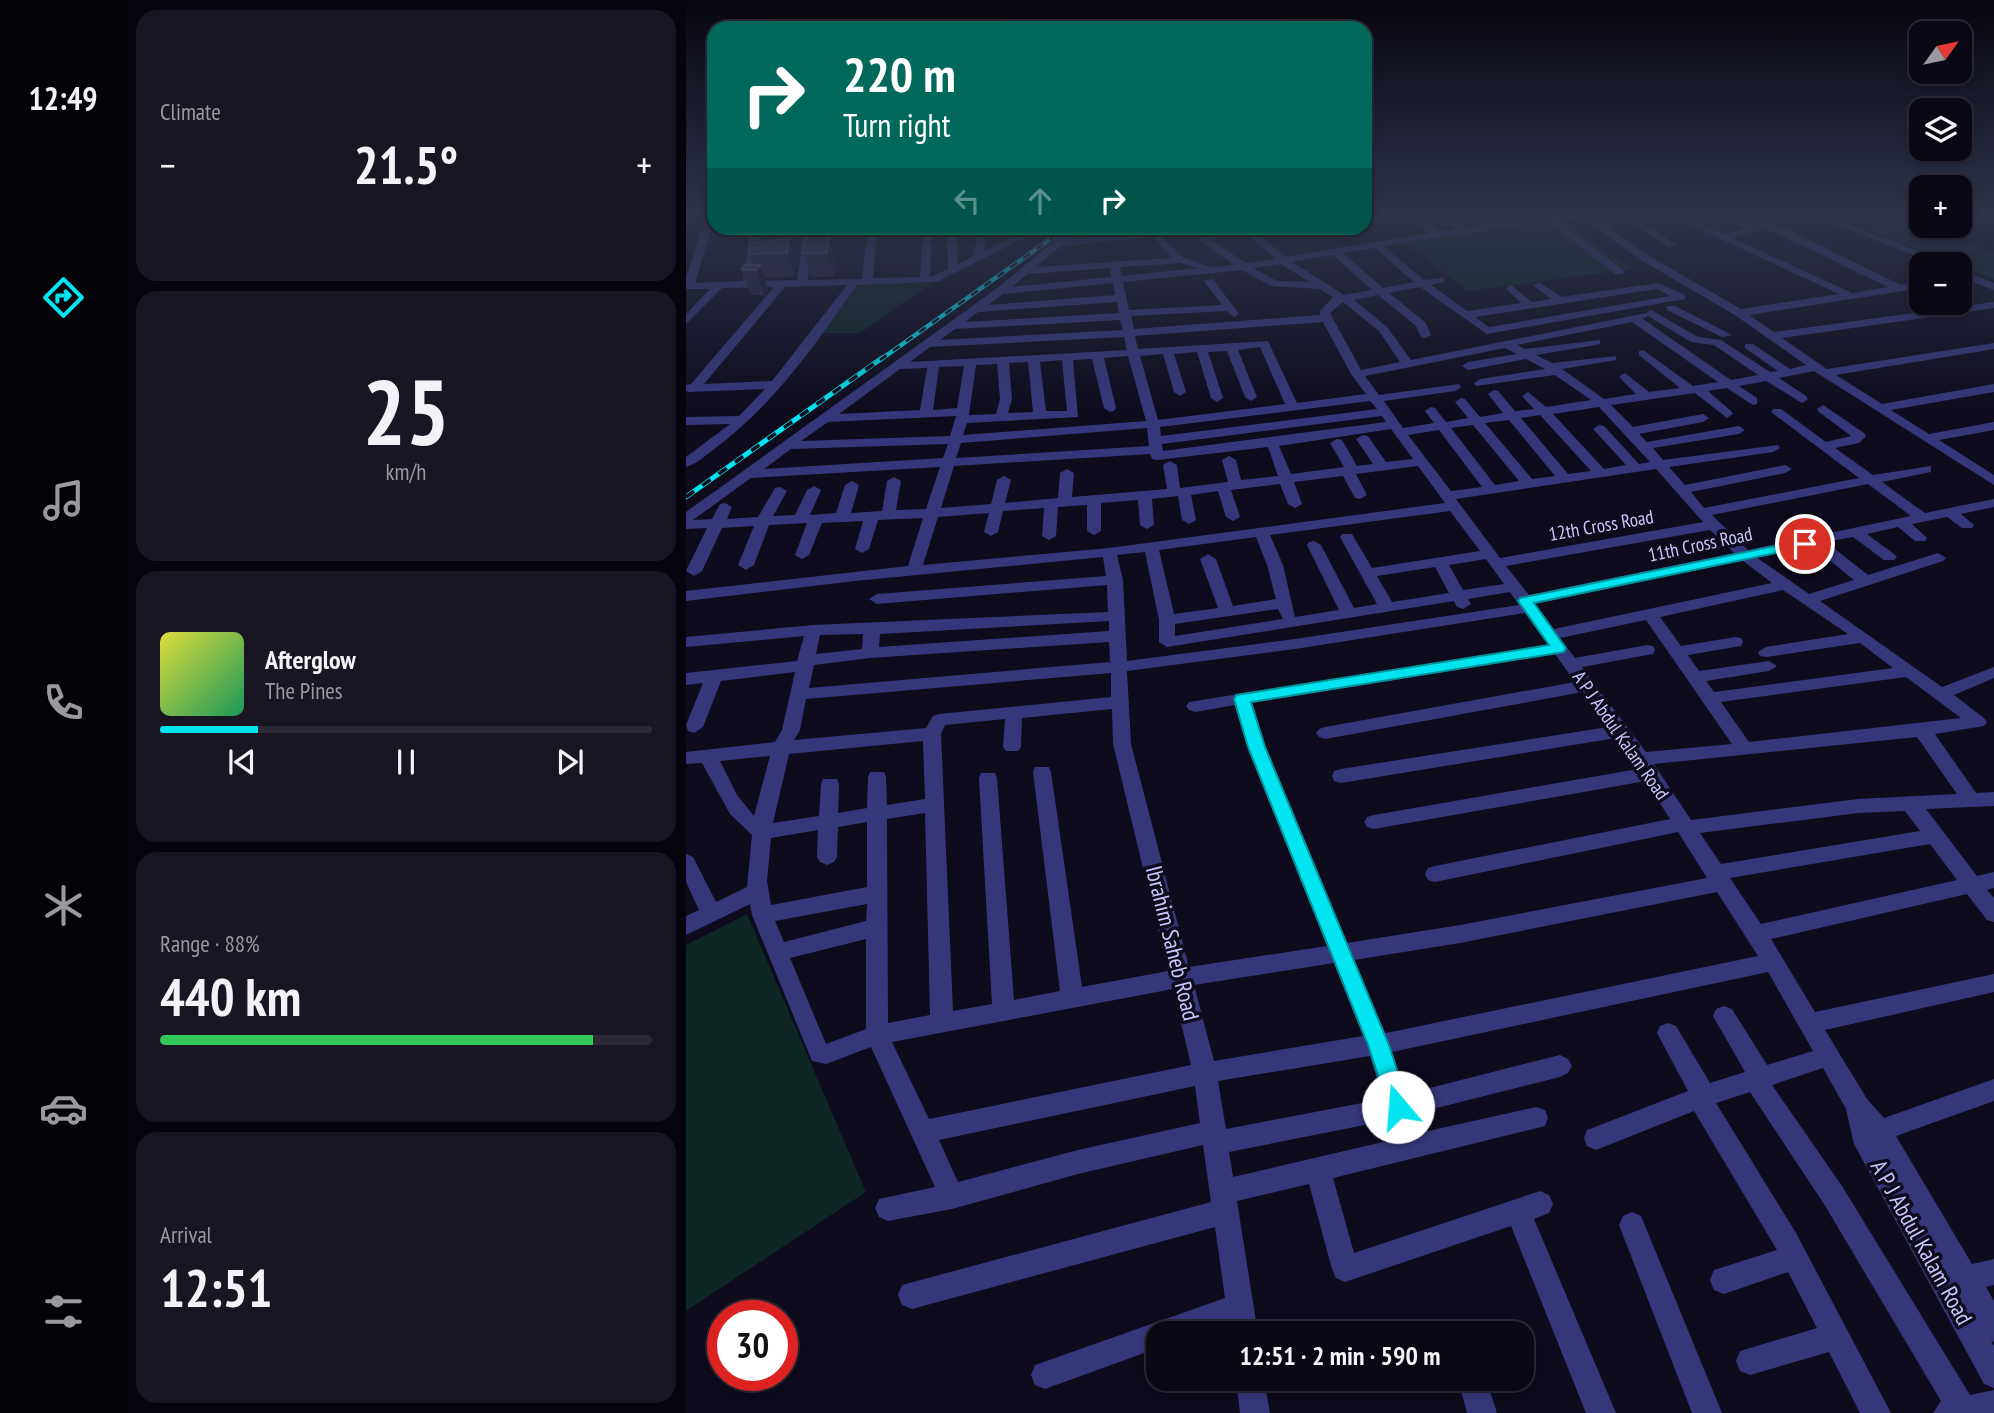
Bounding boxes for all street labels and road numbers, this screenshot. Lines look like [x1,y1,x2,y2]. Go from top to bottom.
street label: 12th Cross Road [1547,504,1655,546]
street label: 11th Cross Road [1646,521,1754,567]
street label: A P J Abdul Kalam Road [1568,666,1674,804]
street label: Ibrahim Saheb Road [1140,863,1206,1023]
street label: A P J Abdul Kalam Road [1865,1154,1979,1330]

